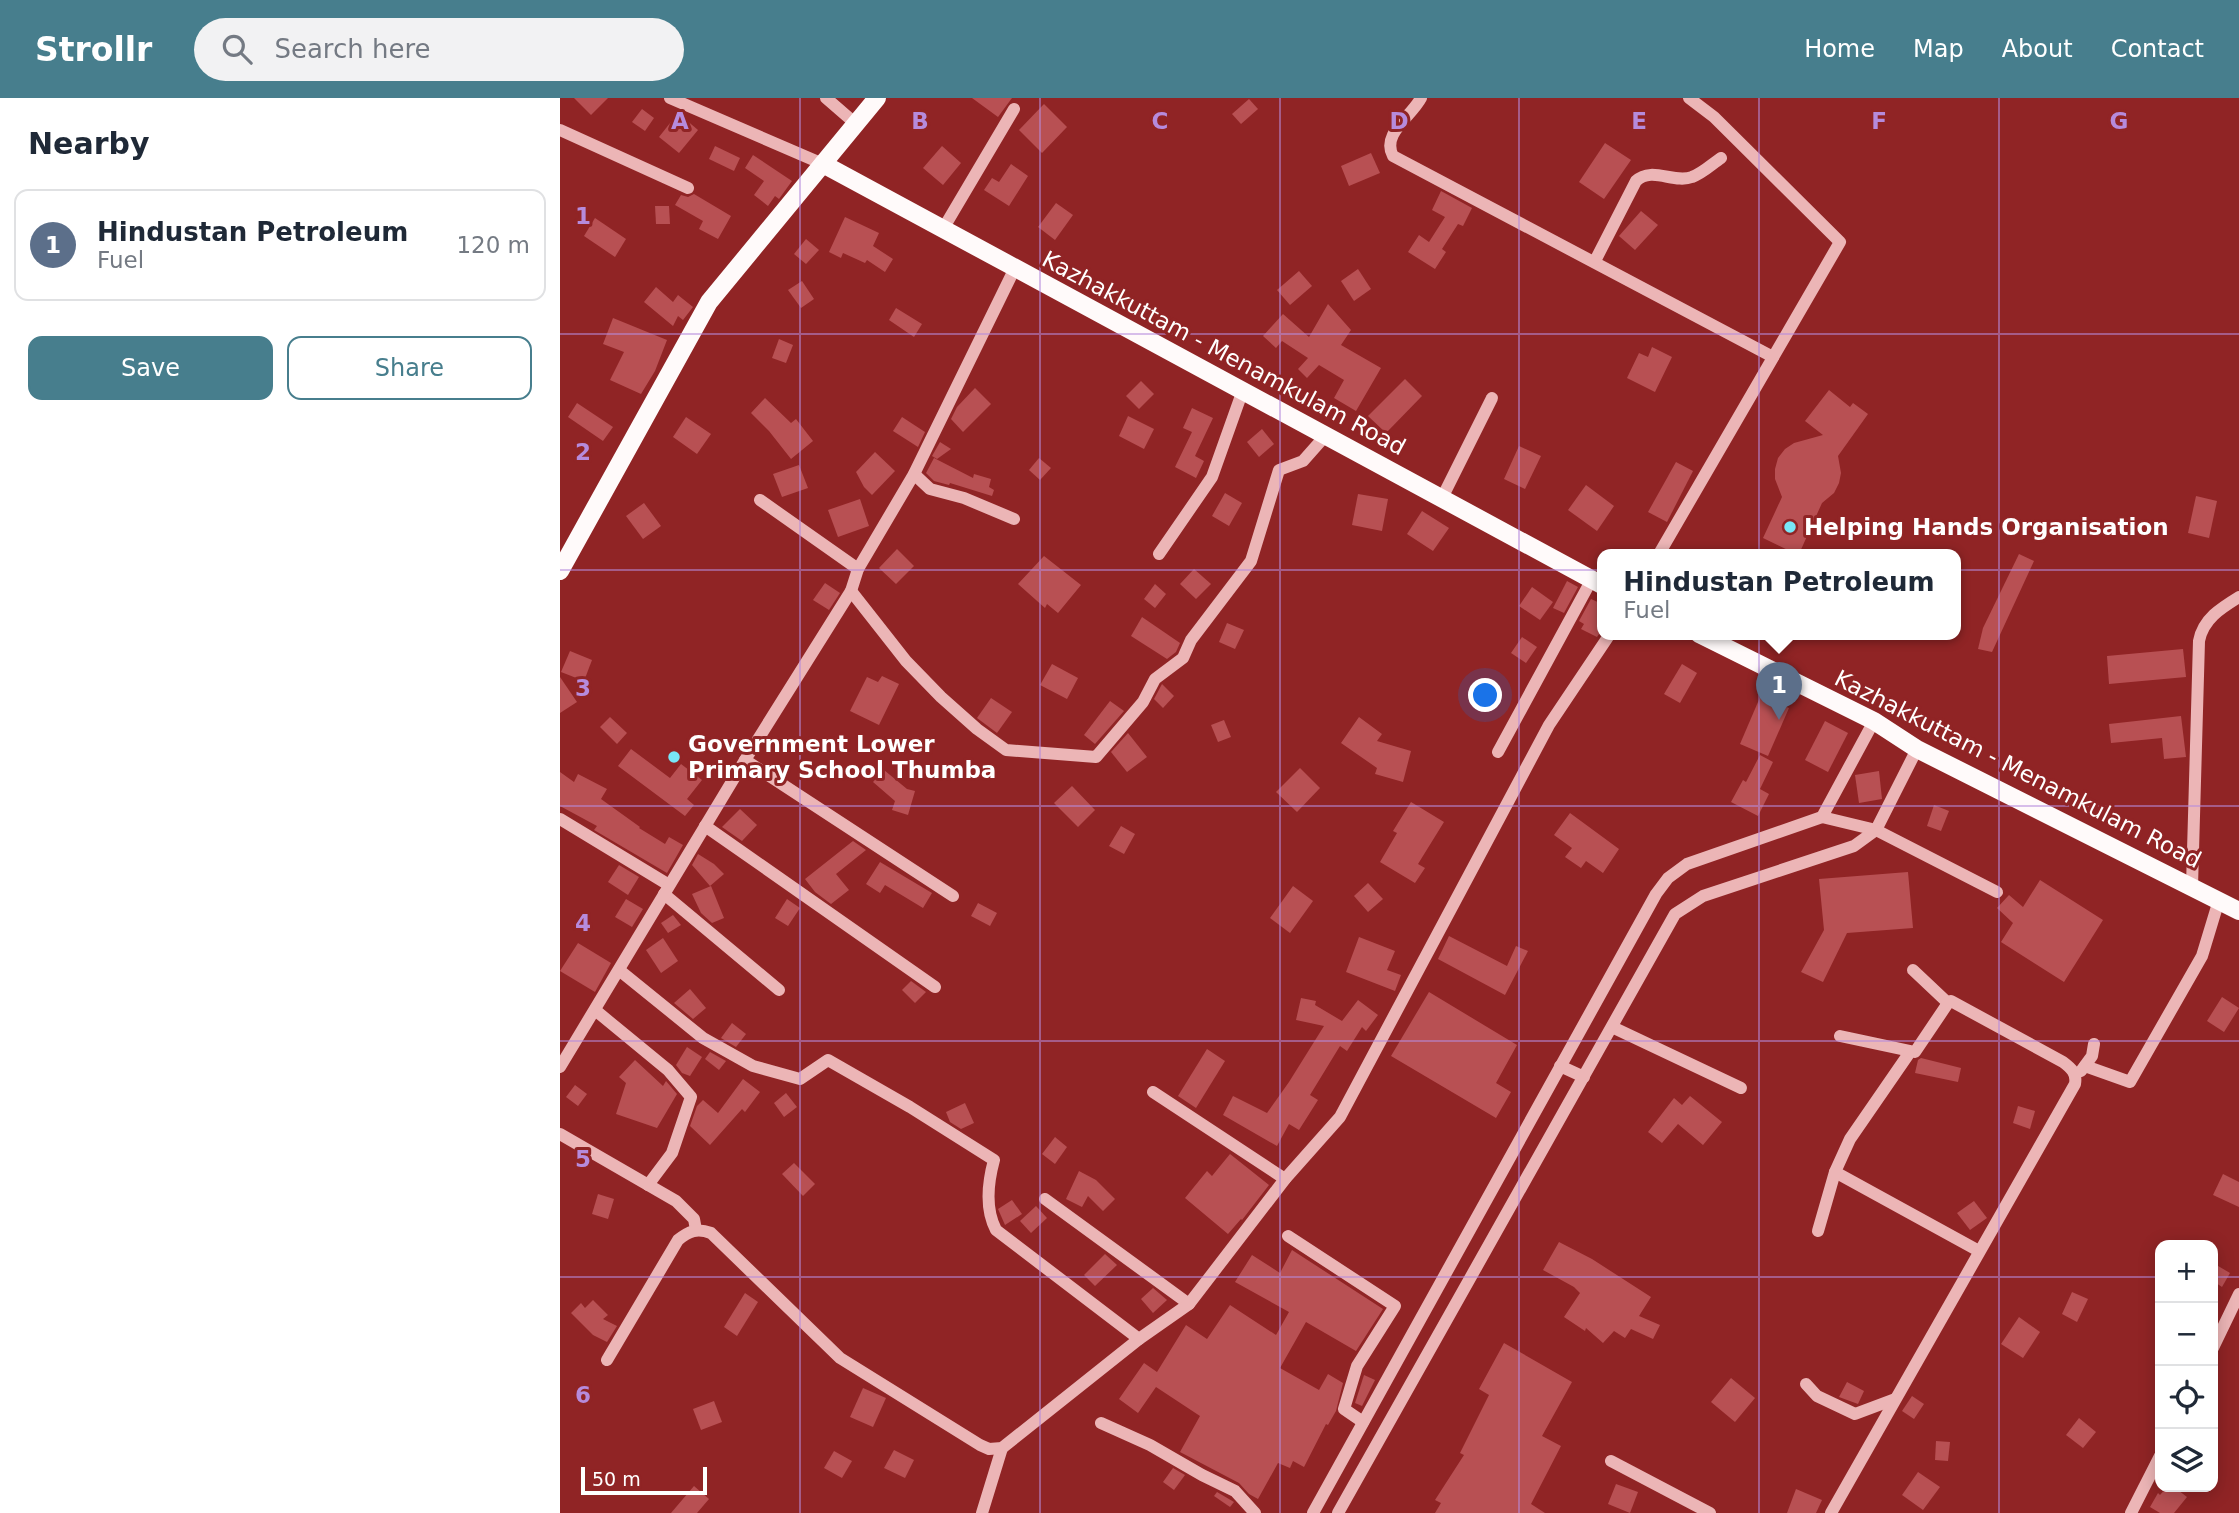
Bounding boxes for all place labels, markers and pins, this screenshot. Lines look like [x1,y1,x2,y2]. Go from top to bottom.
place label: Helping Hands Organisation [1804,514,2169,540]
marker: Helping Hands Organisation [1782,519,1798,535]
pin: 1 [1756,662,1802,720]
place label: Government Lower Primary School Thumba [688,731,996,783]
marker: Government Lower Primary School Thumba [666,749,682,765]

